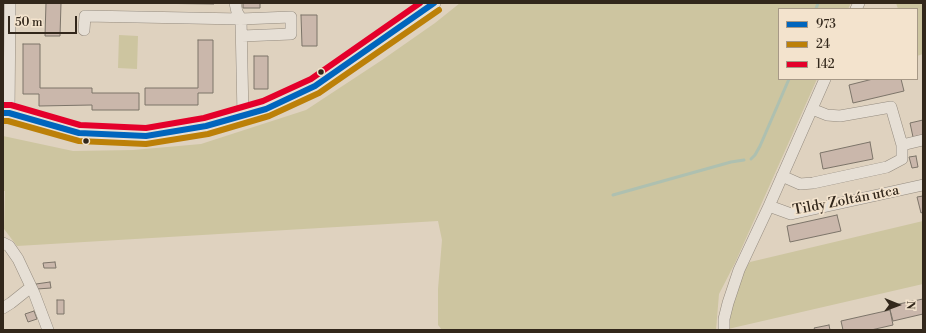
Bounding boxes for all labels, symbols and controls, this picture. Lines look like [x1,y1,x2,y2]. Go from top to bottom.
scale bar [10,8,79,34]
legend [778,8,918,80]
text: 50 m [15,15,43,30]
text: 973 [816,17,836,32]
text: 24 [816,37,830,52]
text: 142 [816,57,835,72]
unlabelled marker [316,67,326,77]
unlabelled marker [81,136,91,146]
street label: Tildy Zoltán utca [791,182,901,220]
north arrow [878,285,918,325]
text: N [903,301,917,310]

